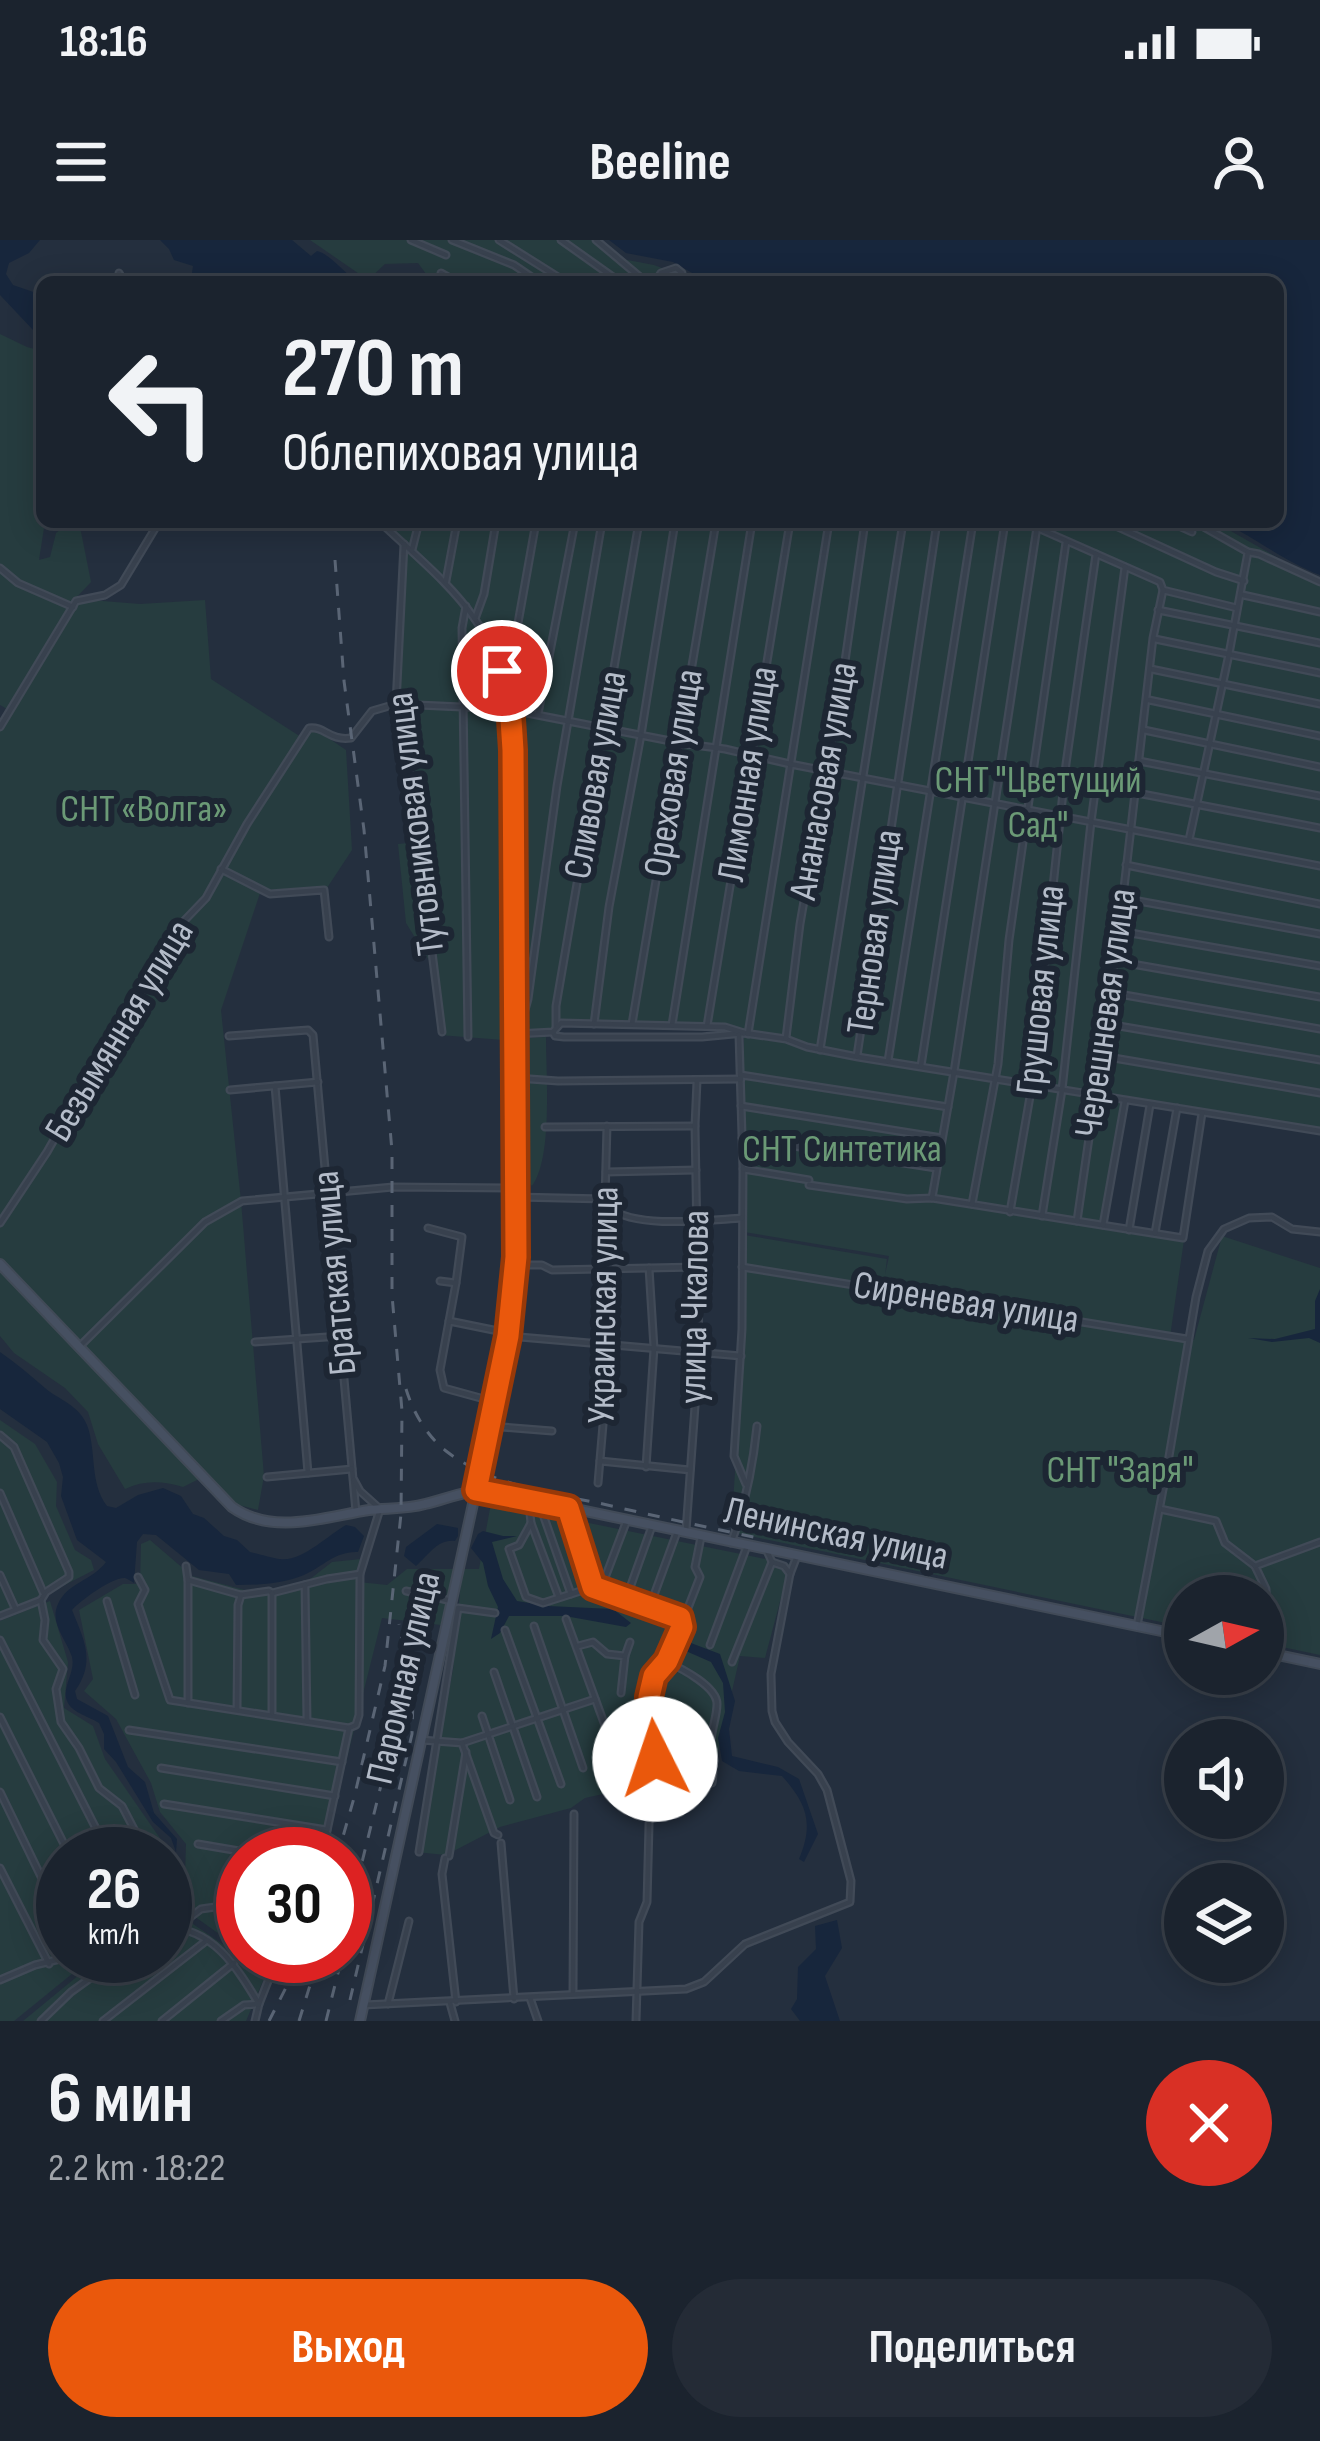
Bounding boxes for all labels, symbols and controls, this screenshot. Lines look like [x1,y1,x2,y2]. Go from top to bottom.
text: 18:16 [60,15,148,70]
icon: menu [48,129,114,195]
icon: person [1206,129,1272,195]
text: Beeline [589,130,731,195]
text: 270 m [282,319,464,420]
icon: left [84,324,240,480]
text: Облепиховая улица [282,421,639,486]
pin [451,620,553,722]
icon: arrive [469,638,535,704]
street label: Ананасовая улица [780,659,868,904]
street label: Лимонная улица [708,663,788,885]
street label: Ореховая улица [634,666,714,880]
street label: Сливовая улица [555,667,637,883]
street label: Тутовниковая улица [377,690,455,958]
park label: СНТ "Цветущий Сад" [935,757,1141,849]
park label: СНТ «Волга» [60,786,228,833]
street label: Терновая улица [837,827,913,1037]
street label: Грушовая улица [1007,883,1075,1097]
street label: Черешневая улица [1065,886,1147,1140]
street label: Безымянная улица [36,912,204,1150]
park label: СНТ Синтетика [742,1126,942,1173]
street label: Братская улица [303,1169,367,1377]
street label: Украинская улица [578,1186,630,1424]
street label: улица Чкалова [670,1210,720,1404]
street label: Сиреневая улица [850,1262,1082,1344]
park label: СНТ "Заря" [1046,1447,1194,1494]
street label: Ленинская улица [720,1487,952,1581]
street label: Паромная улица [357,1567,451,1789]
north arrow [1164,1575,1284,1695]
map controls [1164,1575,1284,1983]
position arrow [592,1696,718,1822]
button: sound [1164,1719,1284,1839]
speed limit sign: 30 [216,1827,372,1983]
text: 26 [87,1854,141,1926]
button: layers [1164,1863,1284,1983]
text: km/h [88,1917,140,1953]
text: 6 мин [48,2056,193,2143]
button: close [1146,2060,1272,2186]
text: 2.2 km · 18:22 [48,2145,225,2192]
button: Выход [48,2279,648,2417]
button: Поделиться [672,2279,1272,2417]

